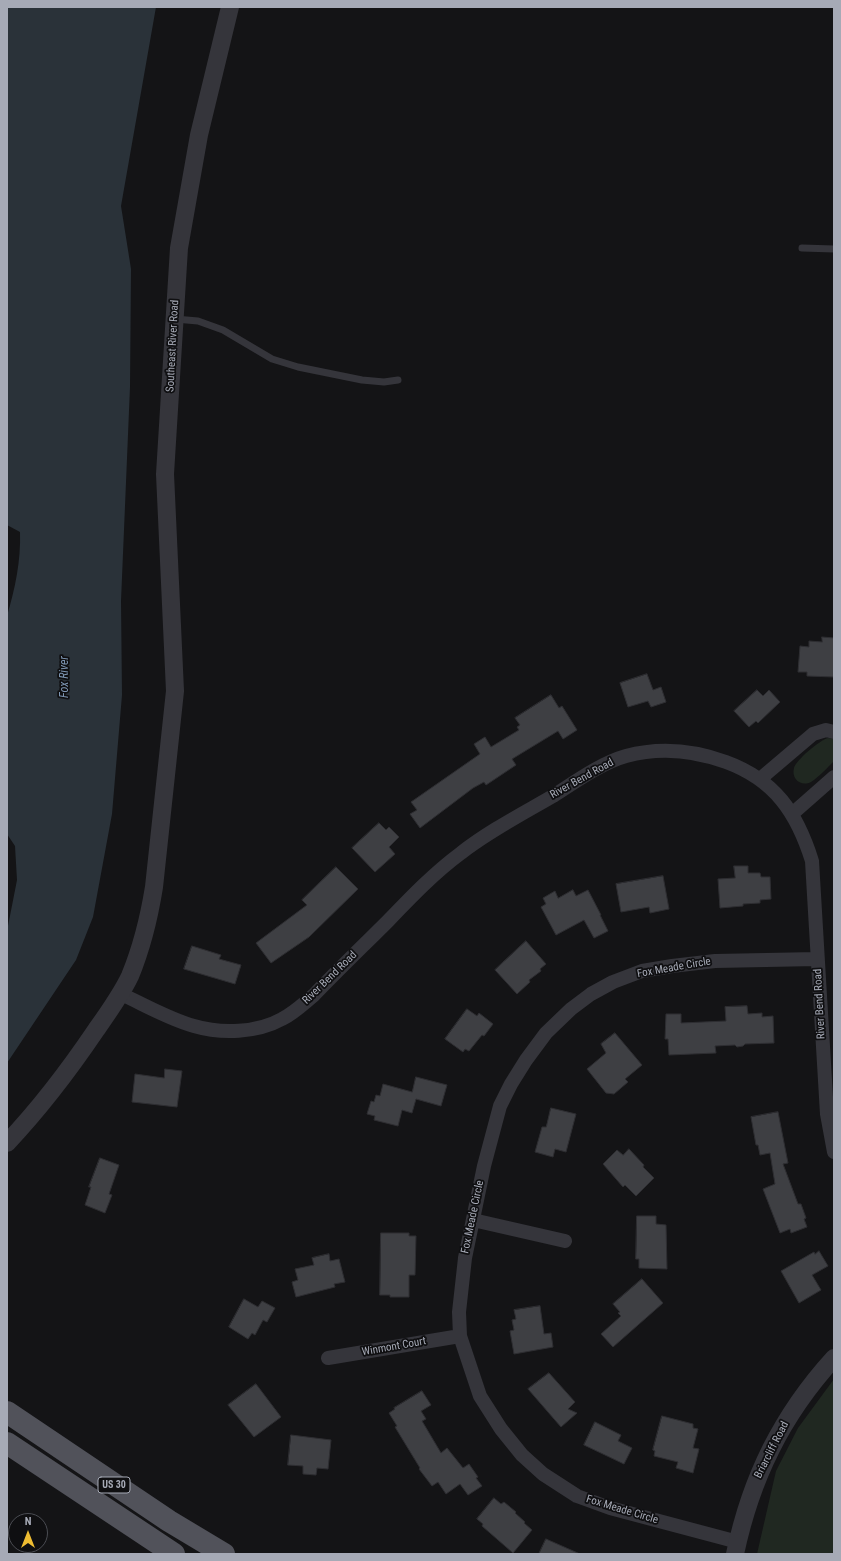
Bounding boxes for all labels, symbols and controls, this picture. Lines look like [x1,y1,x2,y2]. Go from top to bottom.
street label: Southeast River Road [164,299,182,393]
water label: Fox River [58,656,72,698]
street label: River Bend Road [548,756,616,802]
street label: River Bend Road [300,949,360,1007]
street label: Fox Meade Circle [636,955,712,981]
street label: River Bend Road [812,968,828,1040]
street label: Fox Meade Circle [459,1179,487,1255]
street label: Winmont Court [361,1335,427,1359]
street label: Briarcliff Road [752,1419,792,1481]
road number: US 30 [98,1477,130,1493]
street label: Fox Meade Circle [584,1493,660,1527]
north arrow [8,1513,48,1553]
text: N [25,1515,31,1528]

